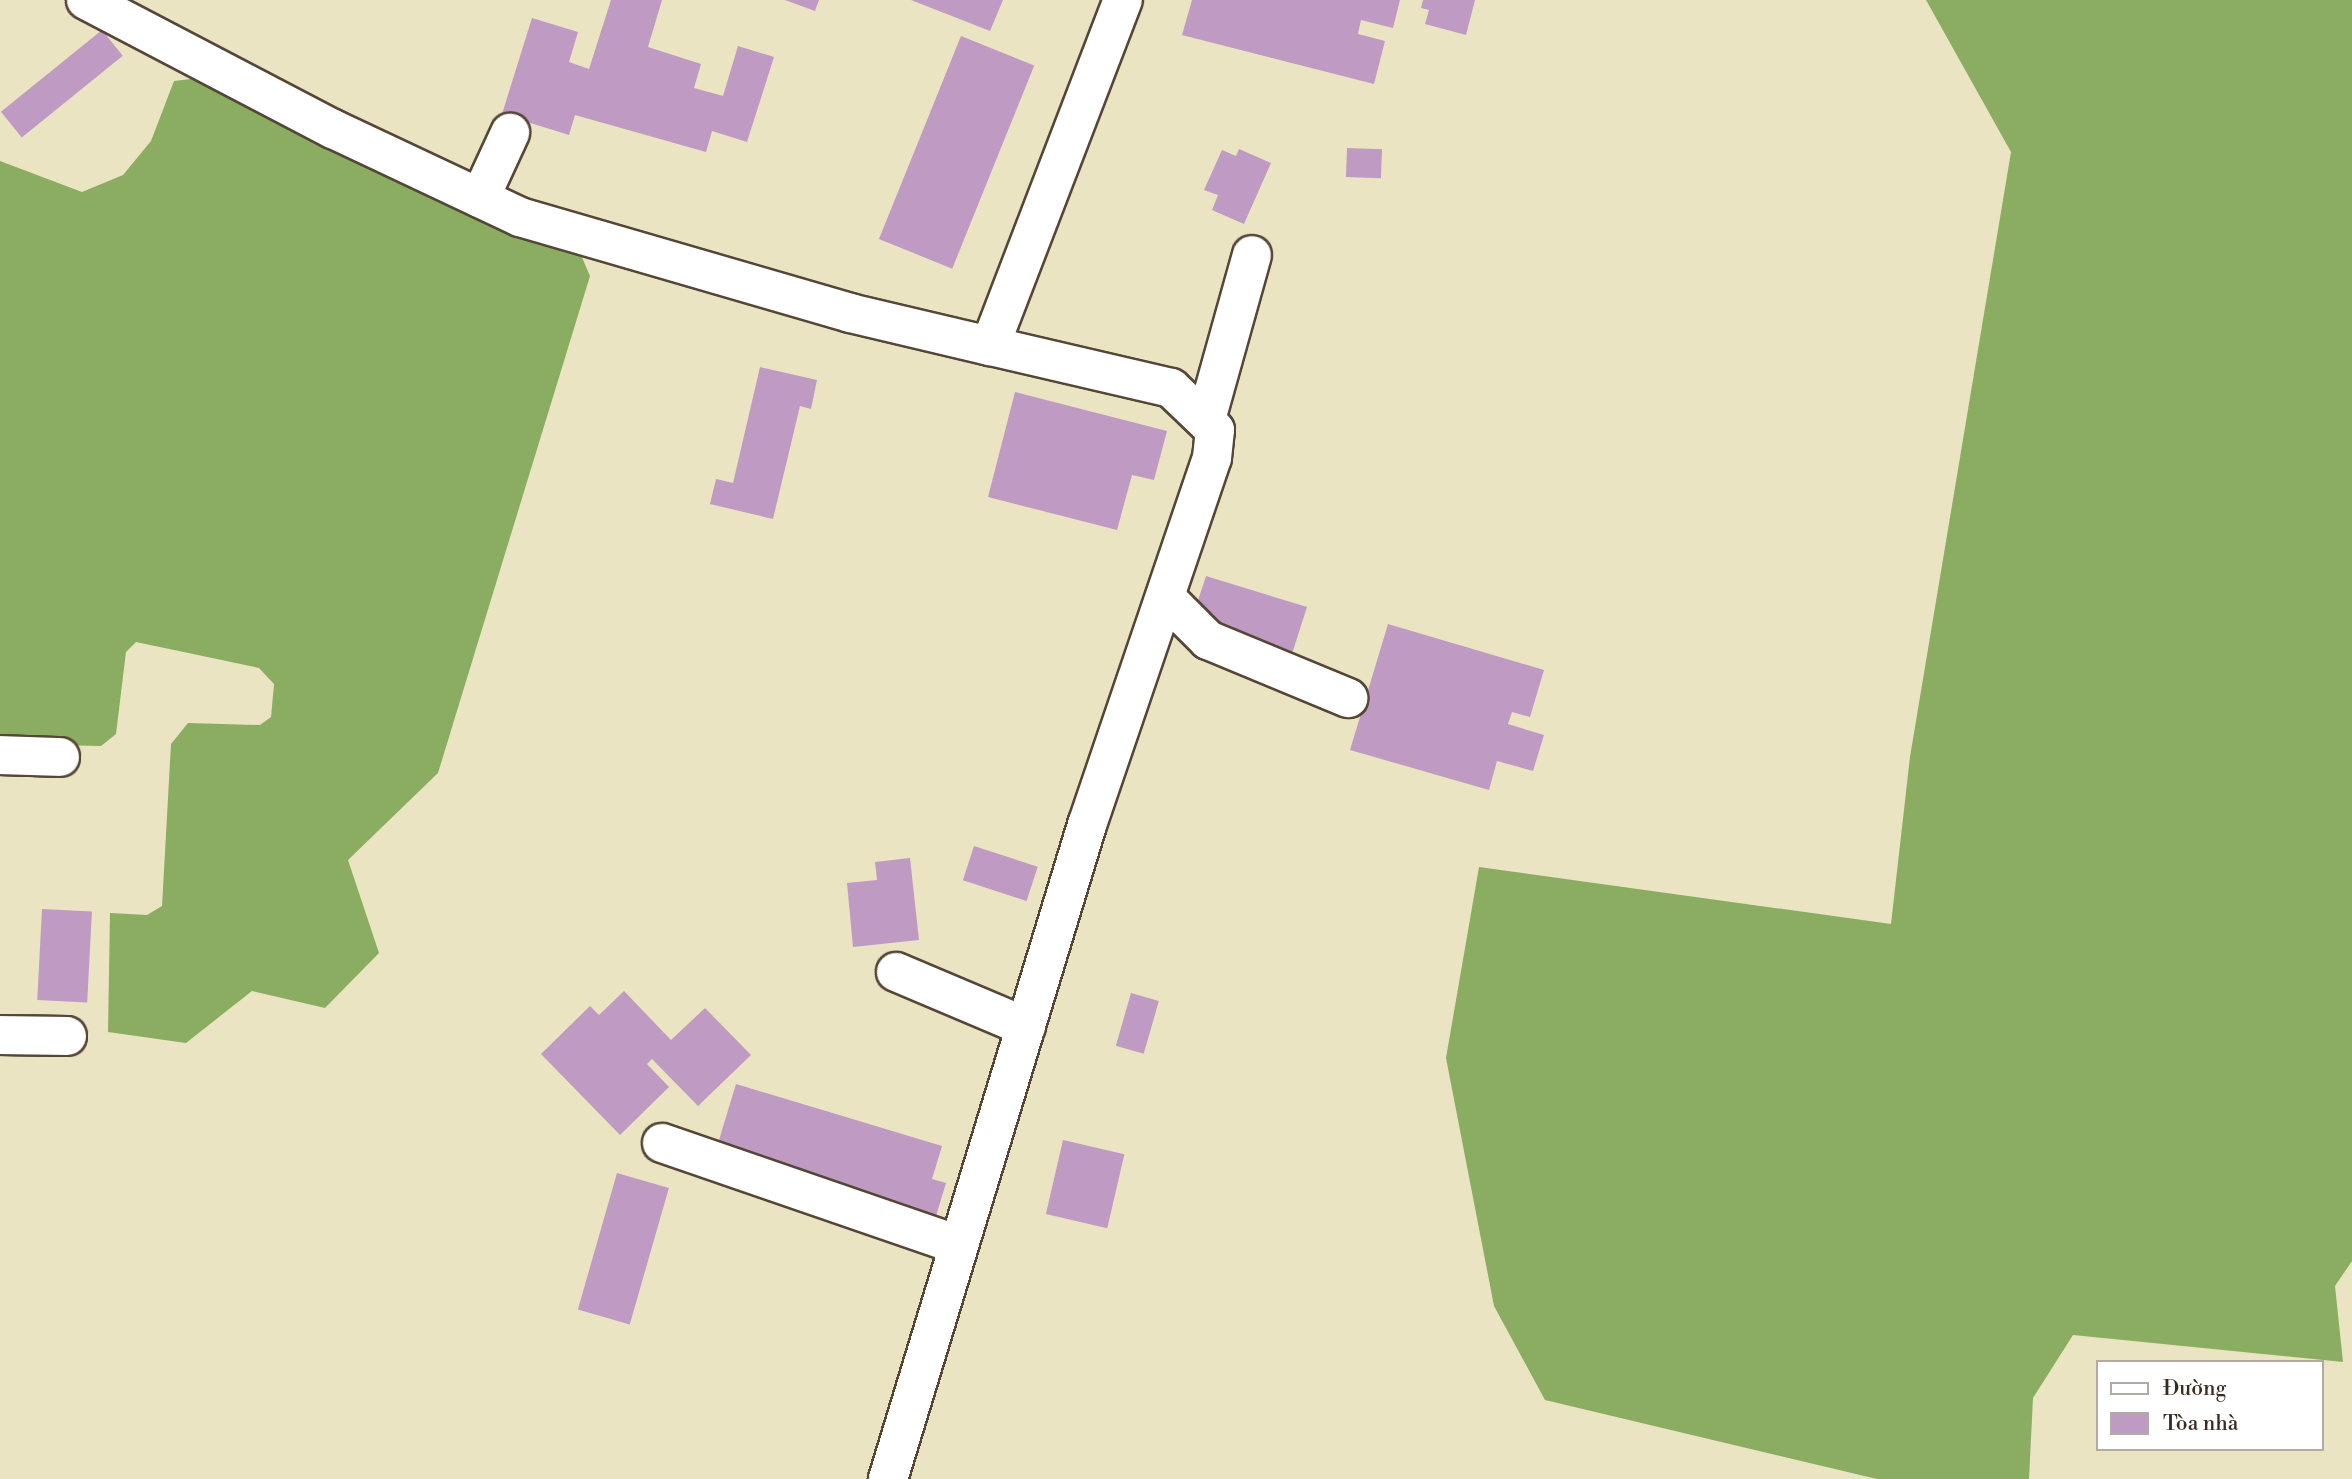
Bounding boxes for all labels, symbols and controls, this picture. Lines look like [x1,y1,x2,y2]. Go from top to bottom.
legend [2096,1360,2324,1451]
text: Đường [2163,1376,2226,1402]
text: Tòa nhà [2163,1411,2238,1437]

